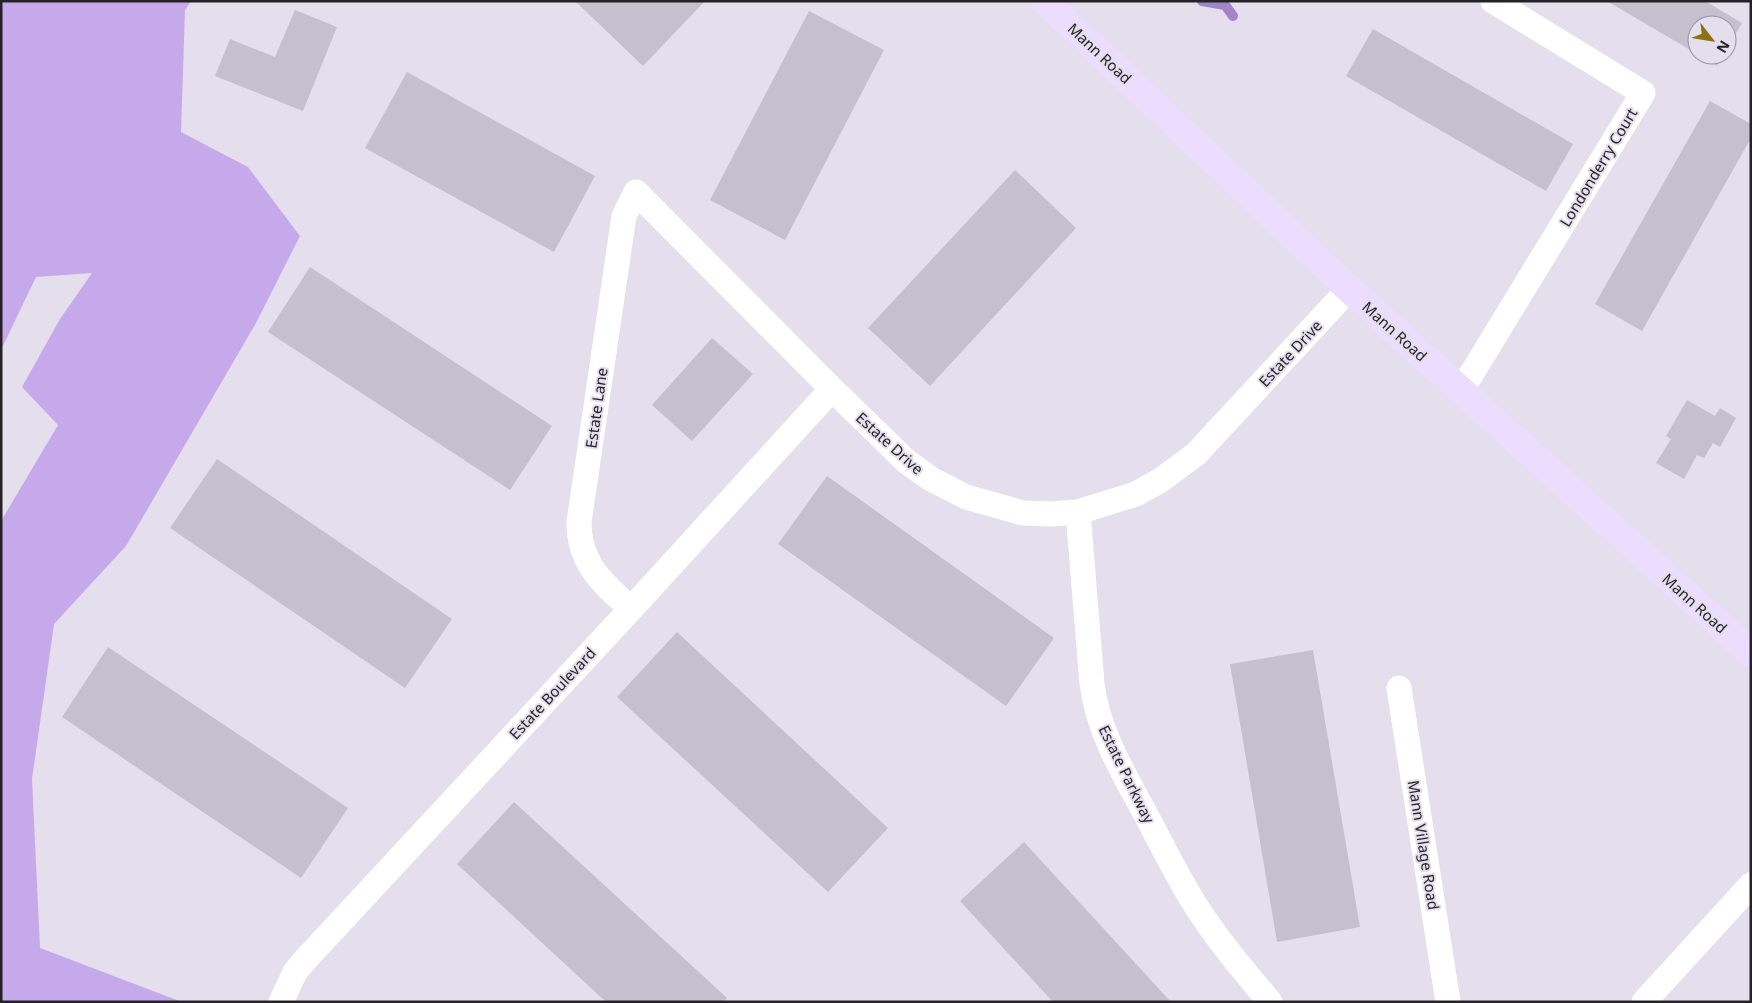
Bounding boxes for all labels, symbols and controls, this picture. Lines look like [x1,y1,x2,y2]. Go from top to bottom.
north arrow [1687,15,1737,65]
street label: Mann Road [1064,18,1136,88]
text: N [1712,37,1735,57]
street label: Londonderry Court [1555,104,1642,230]
street label: Mann Road [1358,297,1432,365]
street label: Estate Drive [1254,315,1326,391]
street label: Estate Lane [580,366,612,450]
street label: Estate Drive [852,407,928,479]
street label: Mann Road [1658,569,1732,637]
street label: Estate Boulevard [504,643,600,743]
street label: Estate Parkway [1095,722,1160,827]
street label: Mann Village Road [1404,779,1444,911]

